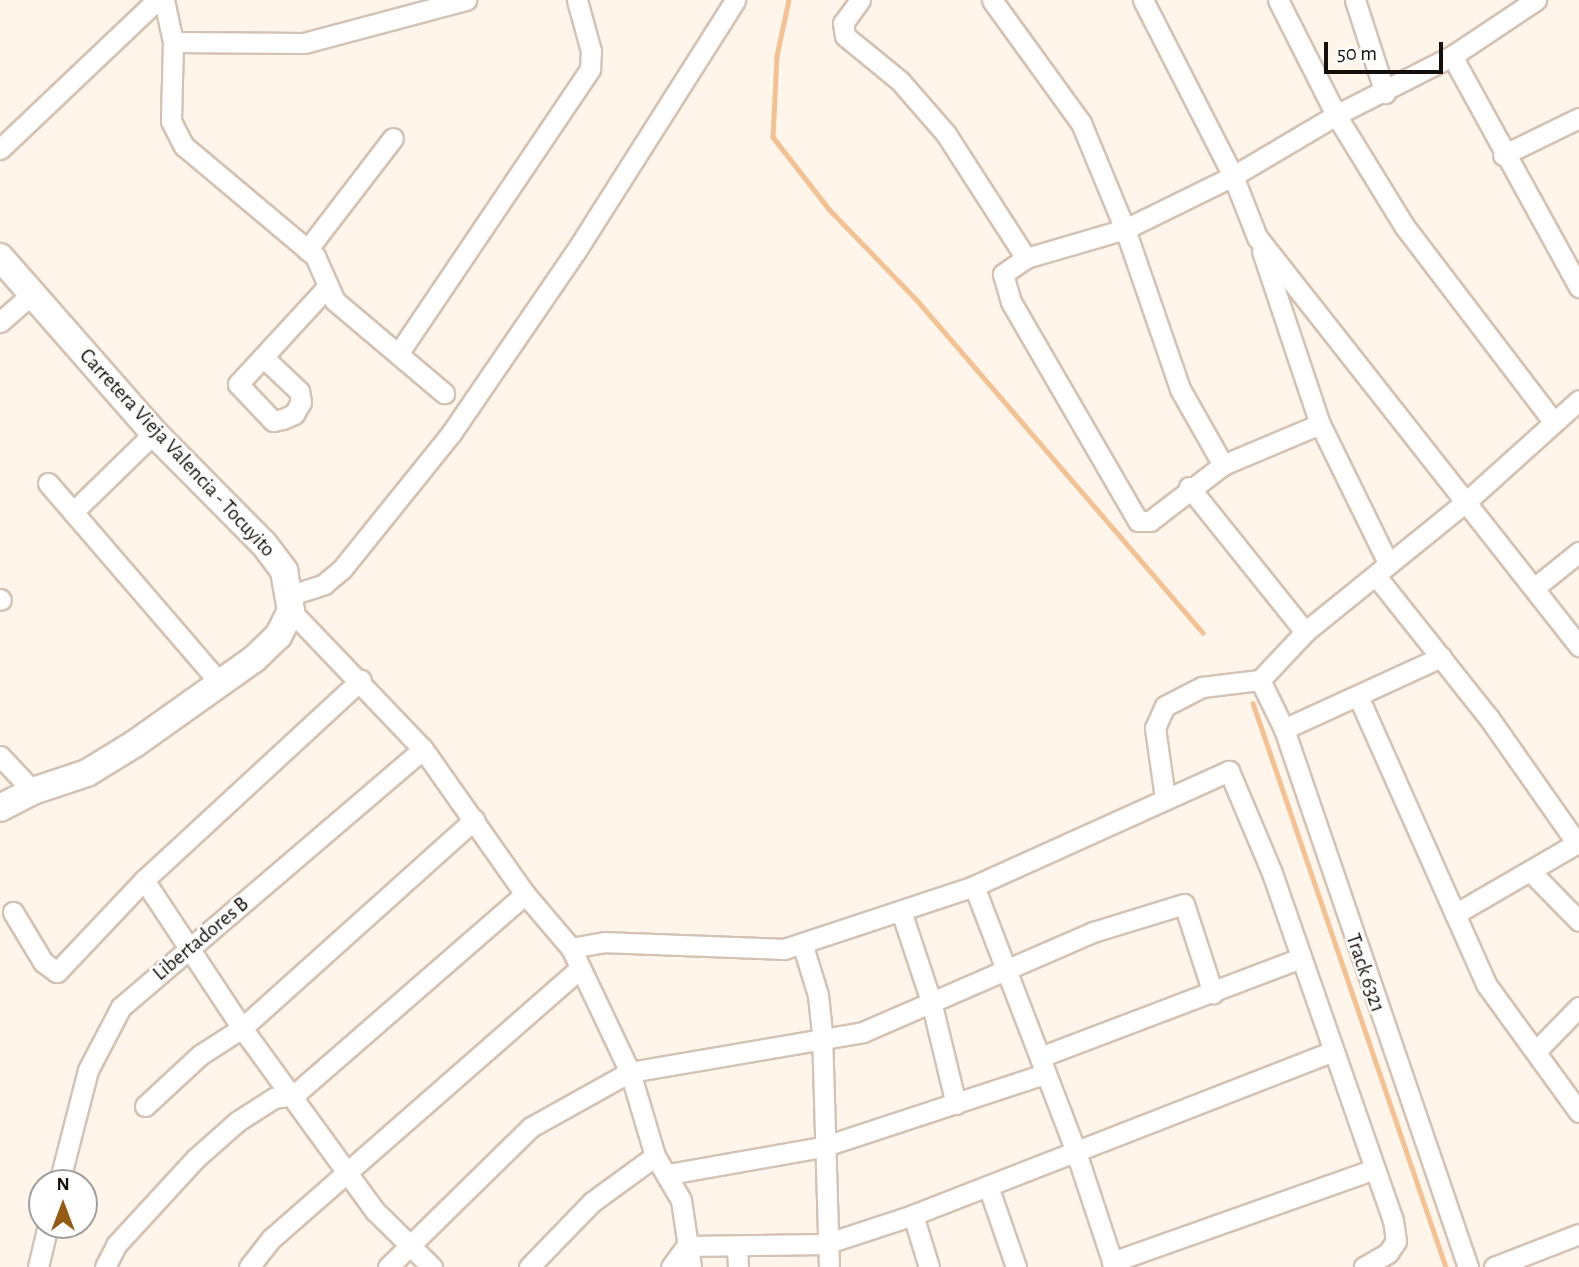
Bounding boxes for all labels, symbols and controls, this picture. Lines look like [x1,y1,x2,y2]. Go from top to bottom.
scale bar [1327,28,1446,72]
text: 50 m [1337,43,1377,64]
street label: Carretera Vieja Valencia - Tocuyito [74,344,280,562]
street label: Libertadores B [148,892,254,986]
street label: Track 6321 [1340,930,1390,1016]
north arrow [28,1169,98,1239]
text: N [56,1175,70,1194]

